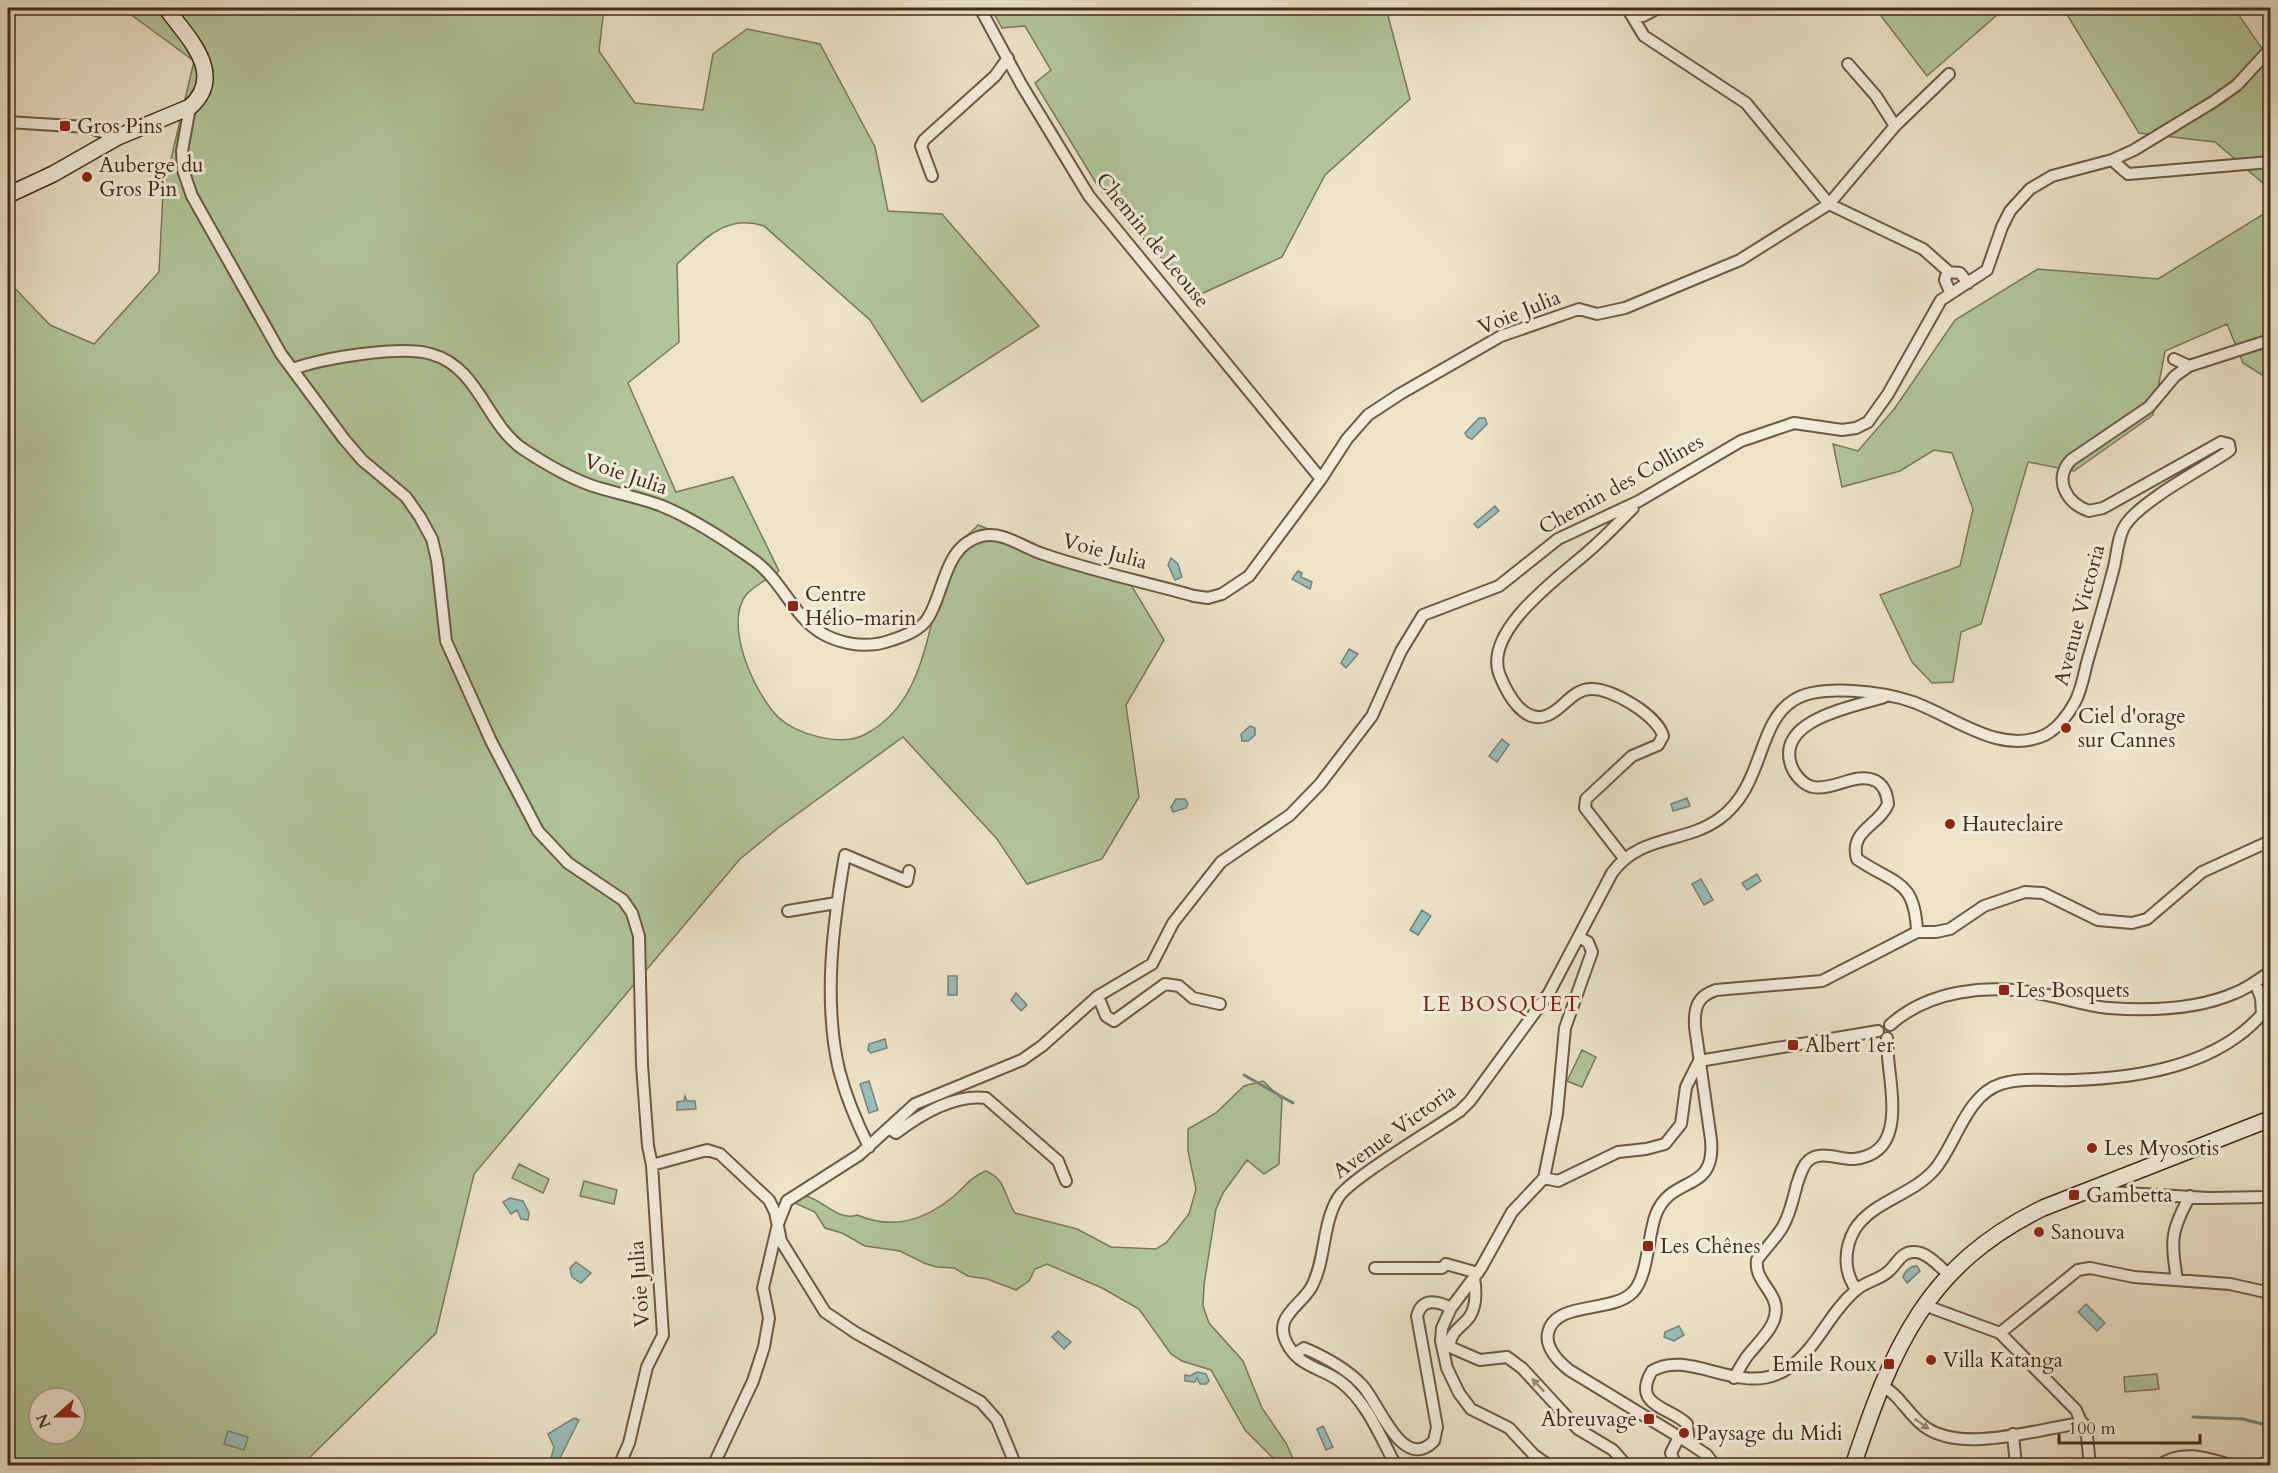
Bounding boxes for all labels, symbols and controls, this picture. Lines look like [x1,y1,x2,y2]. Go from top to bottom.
place label: Gros Pins [77,112,163,141]
marker: Gros Pins [58,119,72,133]
place label: Auberge du Gros Pin [99,151,204,204]
street label: Chemin de Leouse [1089,167,1216,314]
marker: Auberge du Gros Pin [80,170,94,184]
street label: Voie Julia [1474,283,1565,342]
street label: Chemin des Collines [1534,427,1709,542]
street label: Voie Julia [580,447,672,502]
street label: Voie Julia [1059,526,1151,577]
street label: Avenue Victoria [2047,541,2112,689]
place label: Centre Hélio-marin [805,580,916,633]
marker: Centre Hélio-marin [786,599,800,613]
place label: Ciel d'orage sur Cannes [2078,702,2186,755]
marker: Ciel d'orage sur Cannes [2059,721,2073,735]
place label: Hauteclaire [1962,810,2063,839]
marker: Hauteclaire [1943,817,1957,831]
place label: Les Bosquets [2016,976,2130,1005]
marker: Les Bosquets [1997,983,2011,997]
district label: LE BOSQUET [1422,989,1582,1019]
place label: Albert 1er [1805,1031,1894,1060]
marker: Albert 1er [1786,1038,1800,1052]
street label: Avenue Victoria [1327,1077,1462,1186]
place label: Les Myosotis [2104,1134,2219,1163]
marker: Les Myosotis [2085,1141,2099,1155]
place label: Gambetta [2086,1181,2173,1210]
marker: Gambetta [2067,1188,2081,1202]
place label: Sanouva [2051,1218,2125,1247]
marker: Sanouva [2032,1225,2046,1239]
place label: Les Chênes [1660,1232,1761,1261]
marker: Les Chênes [1641,1239,1655,1253]
street label: Voie Julia [622,1240,657,1328]
place label: Villa Katanga [1943,1346,2063,1375]
place label: Emile Roux [1772,1350,1878,1379]
marker: Villa Katanga [1924,1353,1938,1367]
marker: Emile Roux [1882,1357,1896,1371]
one-way arrow [1532,1378,1545,1393]
north arrow [27,1386,87,1446]
place label: Abreuvage [1541,1405,1637,1434]
scale bar [2059,1407,2200,1445]
text: N [31,1410,57,1431]
marker: Abreuvage [1642,1412,1656,1426]
text: 100 m [2068,1416,2116,1441]
one-way arrow [1915,1418,1930,1430]
place label: Paysage du Midi [1696,1419,1843,1448]
marker: Paysage du Midi [1677,1426,1691,1440]

